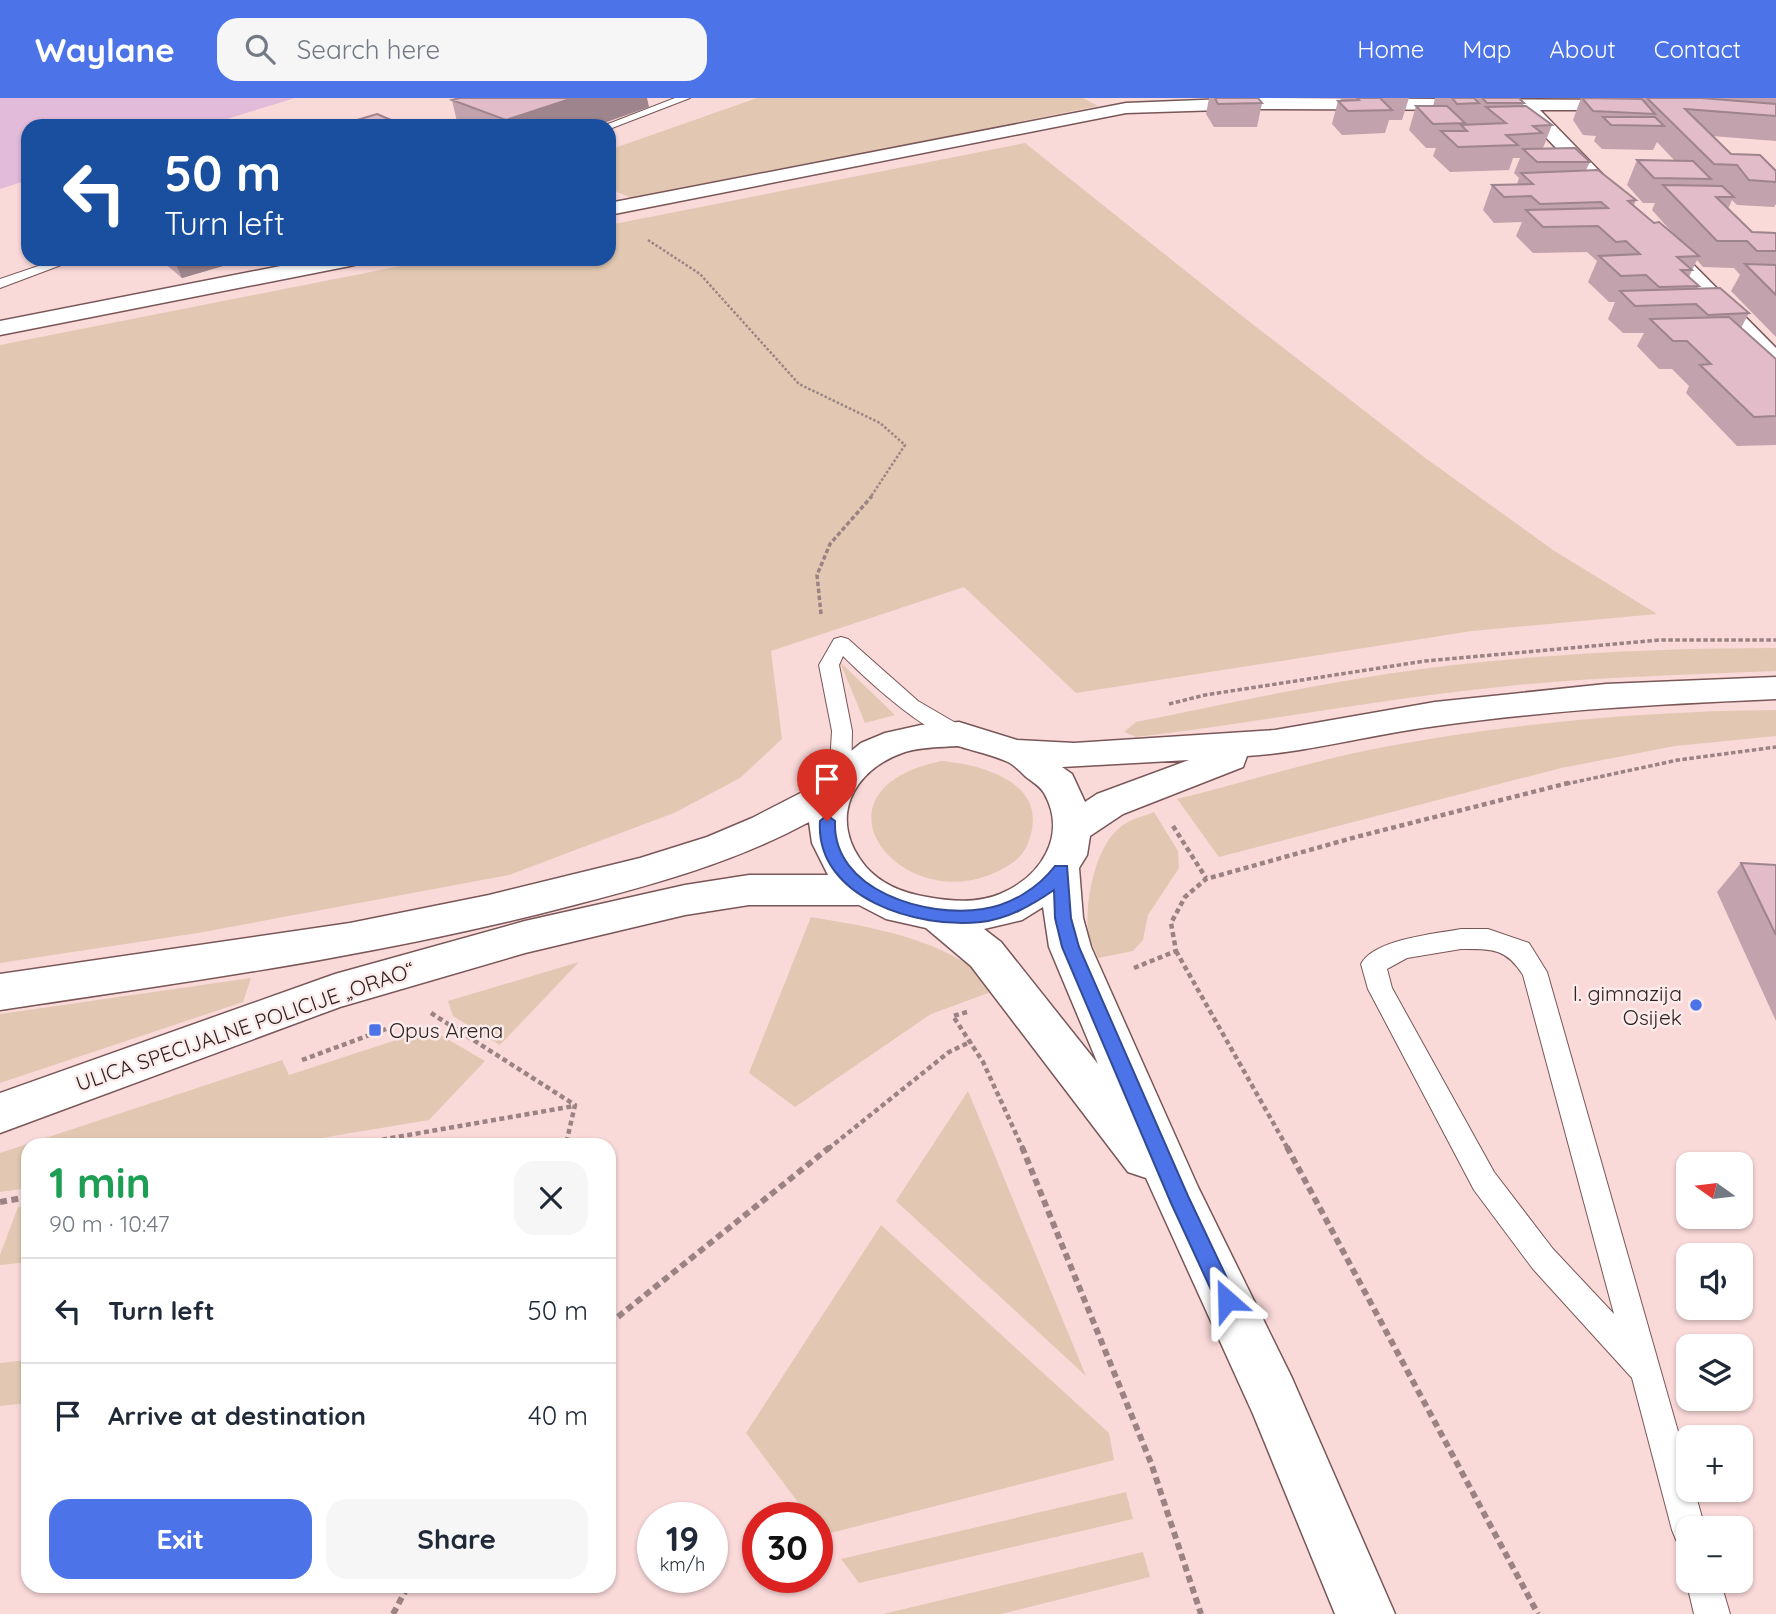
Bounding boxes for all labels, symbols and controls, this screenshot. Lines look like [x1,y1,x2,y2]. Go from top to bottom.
search box [217,18,707,81]
text: Waylane [35,29,175,70]
icon: search [241,30,279,68]
text: Search here [297,33,440,66]
text: Home [1357,34,1424,64]
text: Map [1462,34,1511,64]
text: About [1549,34,1616,64]
text: Contact [1654,34,1741,64]
text: 50 m [164,142,281,203]
icon: left [49,147,140,238]
text: Turn left [164,203,285,243]
pin [797,749,857,821]
icon: arrive [808,760,846,798]
street label: ULICA SPECIJALNE POLICIJE „ORAO“ [72,956,418,1096]
place label: I. gimnazija Osijek [1573,980,1682,1030]
marker: I. gimnazija Osijek [1688,997,1704,1013]
place label: Opus Arena [389,1017,503,1043]
marker: Opus Arena [367,1022,383,1038]
north arrow [1676,1152,1754,1228]
map controls [1676,1152,1753,1593]
text: 1 min [49,1156,151,1209]
button: close [514,1161,588,1235]
text: 90 m · 10:47 [49,1209,170,1238]
button: sound [1676,1243,1753,1320]
position arrow [1190,1263,1264,1337]
icon: left [49,1292,87,1330]
text: Turn left [108,1294,215,1327]
text: 50 m [528,1294,588,1327]
button: layers [1676,1334,1753,1411]
icon: arrive [49,1397,87,1435]
text: Arrive at destination [108,1399,366,1432]
text: 40 m [528,1399,588,1432]
button: + [1676,1425,1753,1502]
button: Exit [49,1499,312,1579]
button: Share [326,1499,588,1579]
speed limit sign: 30 [742,1502,833,1593]
text: 19 [666,1516,699,1560]
button: − [1676,1516,1753,1593]
text: km/h [660,1553,705,1576]

